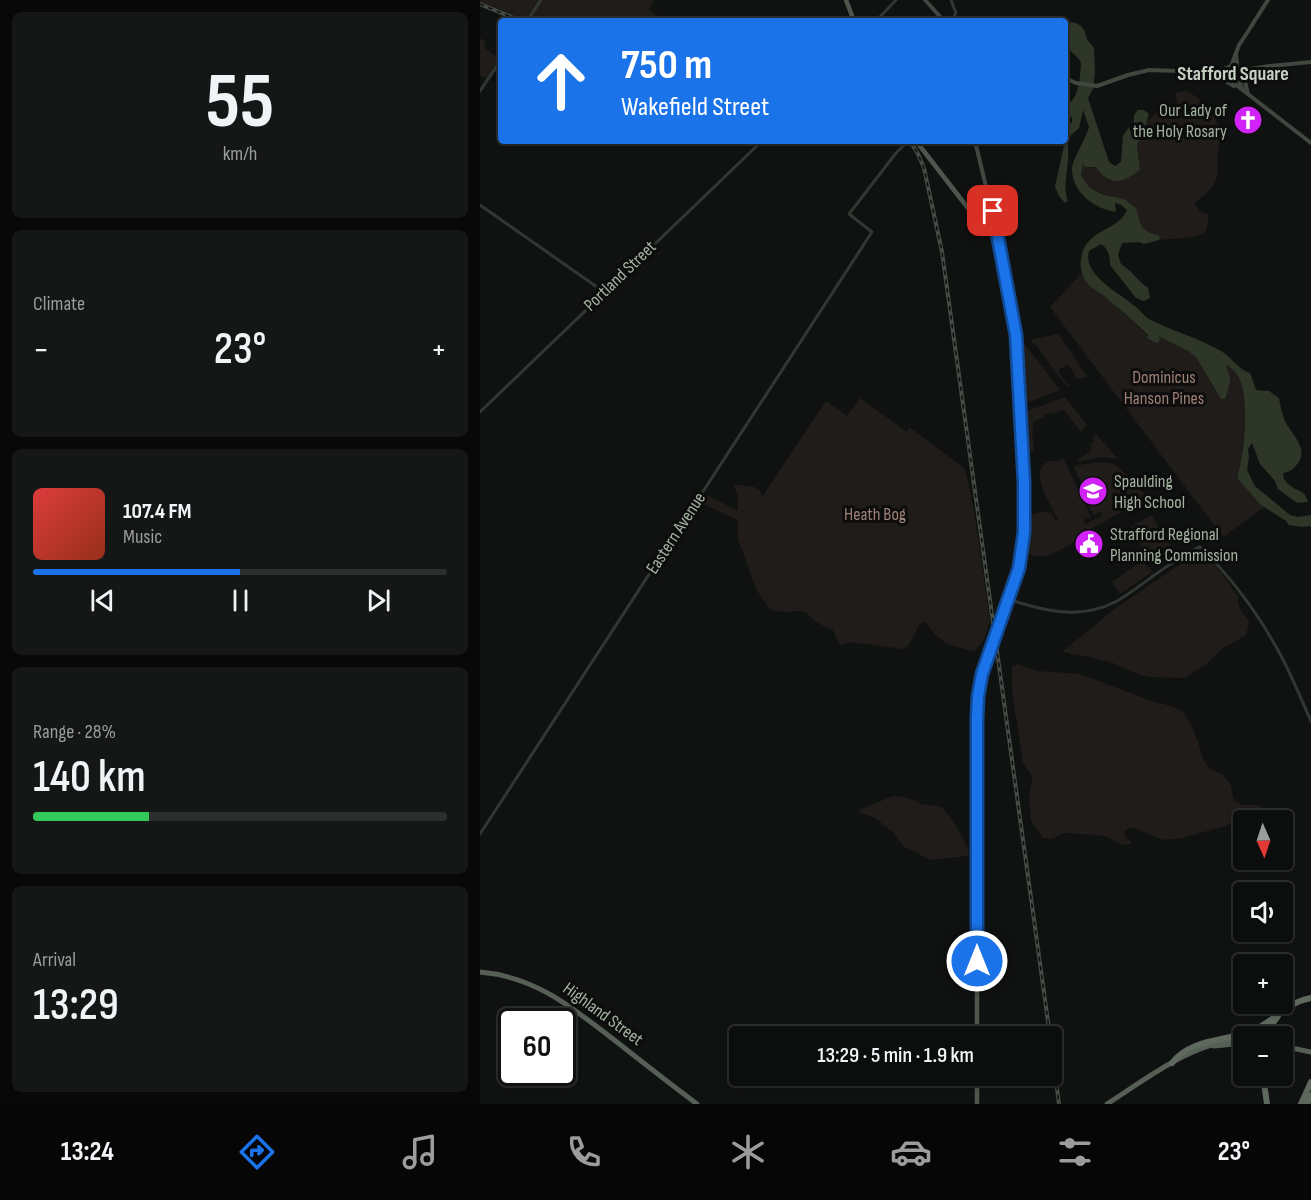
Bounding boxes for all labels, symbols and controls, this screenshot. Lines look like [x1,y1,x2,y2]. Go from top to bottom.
text: 750 m [621,40,712,91]
icon: ahead [522,42,600,120]
text: 55 [206,56,274,149]
district label: Stafford Square [1177,62,1289,86]
text: Wakefield Street [621,91,769,123]
place label: Our Lady of the Holy Rosary [1133,100,1228,142]
church icon: Our Lady of the Holy Rosary [1232,104,1264,136]
text: km/h [223,142,257,166]
pin [967,185,1018,236]
icon: arrive [976,194,1009,227]
street label: Portland Street [580,236,661,316]
text: Climate [33,292,85,316]
text: 23° [214,322,266,377]
text: − [33,330,49,370]
text: + [431,330,447,370]
park label: Dominicus Hanson Pines [1124,367,1204,409]
place label: Spaulding High School [1114,471,1185,513]
school or university icon: Spaulding High School [1077,475,1109,507]
street label: Eastern Avenue [642,488,710,578]
text: 107.4 FM [123,498,192,525]
park label: Heath Bog [844,504,906,525]
place label: Strafford Regional Planning Commission [1110,524,1238,566]
text: Music [123,525,162,549]
public building icon: Strafford Regional Planning Commission [1073,528,1105,560]
icon: previous [86,584,119,617]
icon: pause [224,584,257,617]
icon: next [362,584,395,617]
text: Range · 28% [33,720,116,744]
text: 140 km [33,750,146,805]
north arrow [1233,810,1293,870]
map controls [1233,810,1293,1086]
button: sound [1233,882,1293,942]
position arrow [945,929,1009,993]
text: Arrival [33,948,76,972]
button: + [1233,954,1293,1014]
text: 13:29 [33,978,119,1033]
street label: Highland Street [559,978,647,1050]
speed limit sign: 60 [498,1008,576,1086]
button: − [1233,1026,1293,1086]
text: 13:29 · 5 min · 1.9 km [817,1042,974,1069]
icon: directions [236,1131,278,1173]
icon: music [399,1131,441,1173]
icon: phone [563,1131,605,1173]
icon: climate [727,1131,769,1173]
icon: car [890,1131,932,1173]
icon: filters [1054,1131,1096,1173]
text: 13:24 [61,1136,114,1168]
text: 23° [1218,1136,1250,1168]

